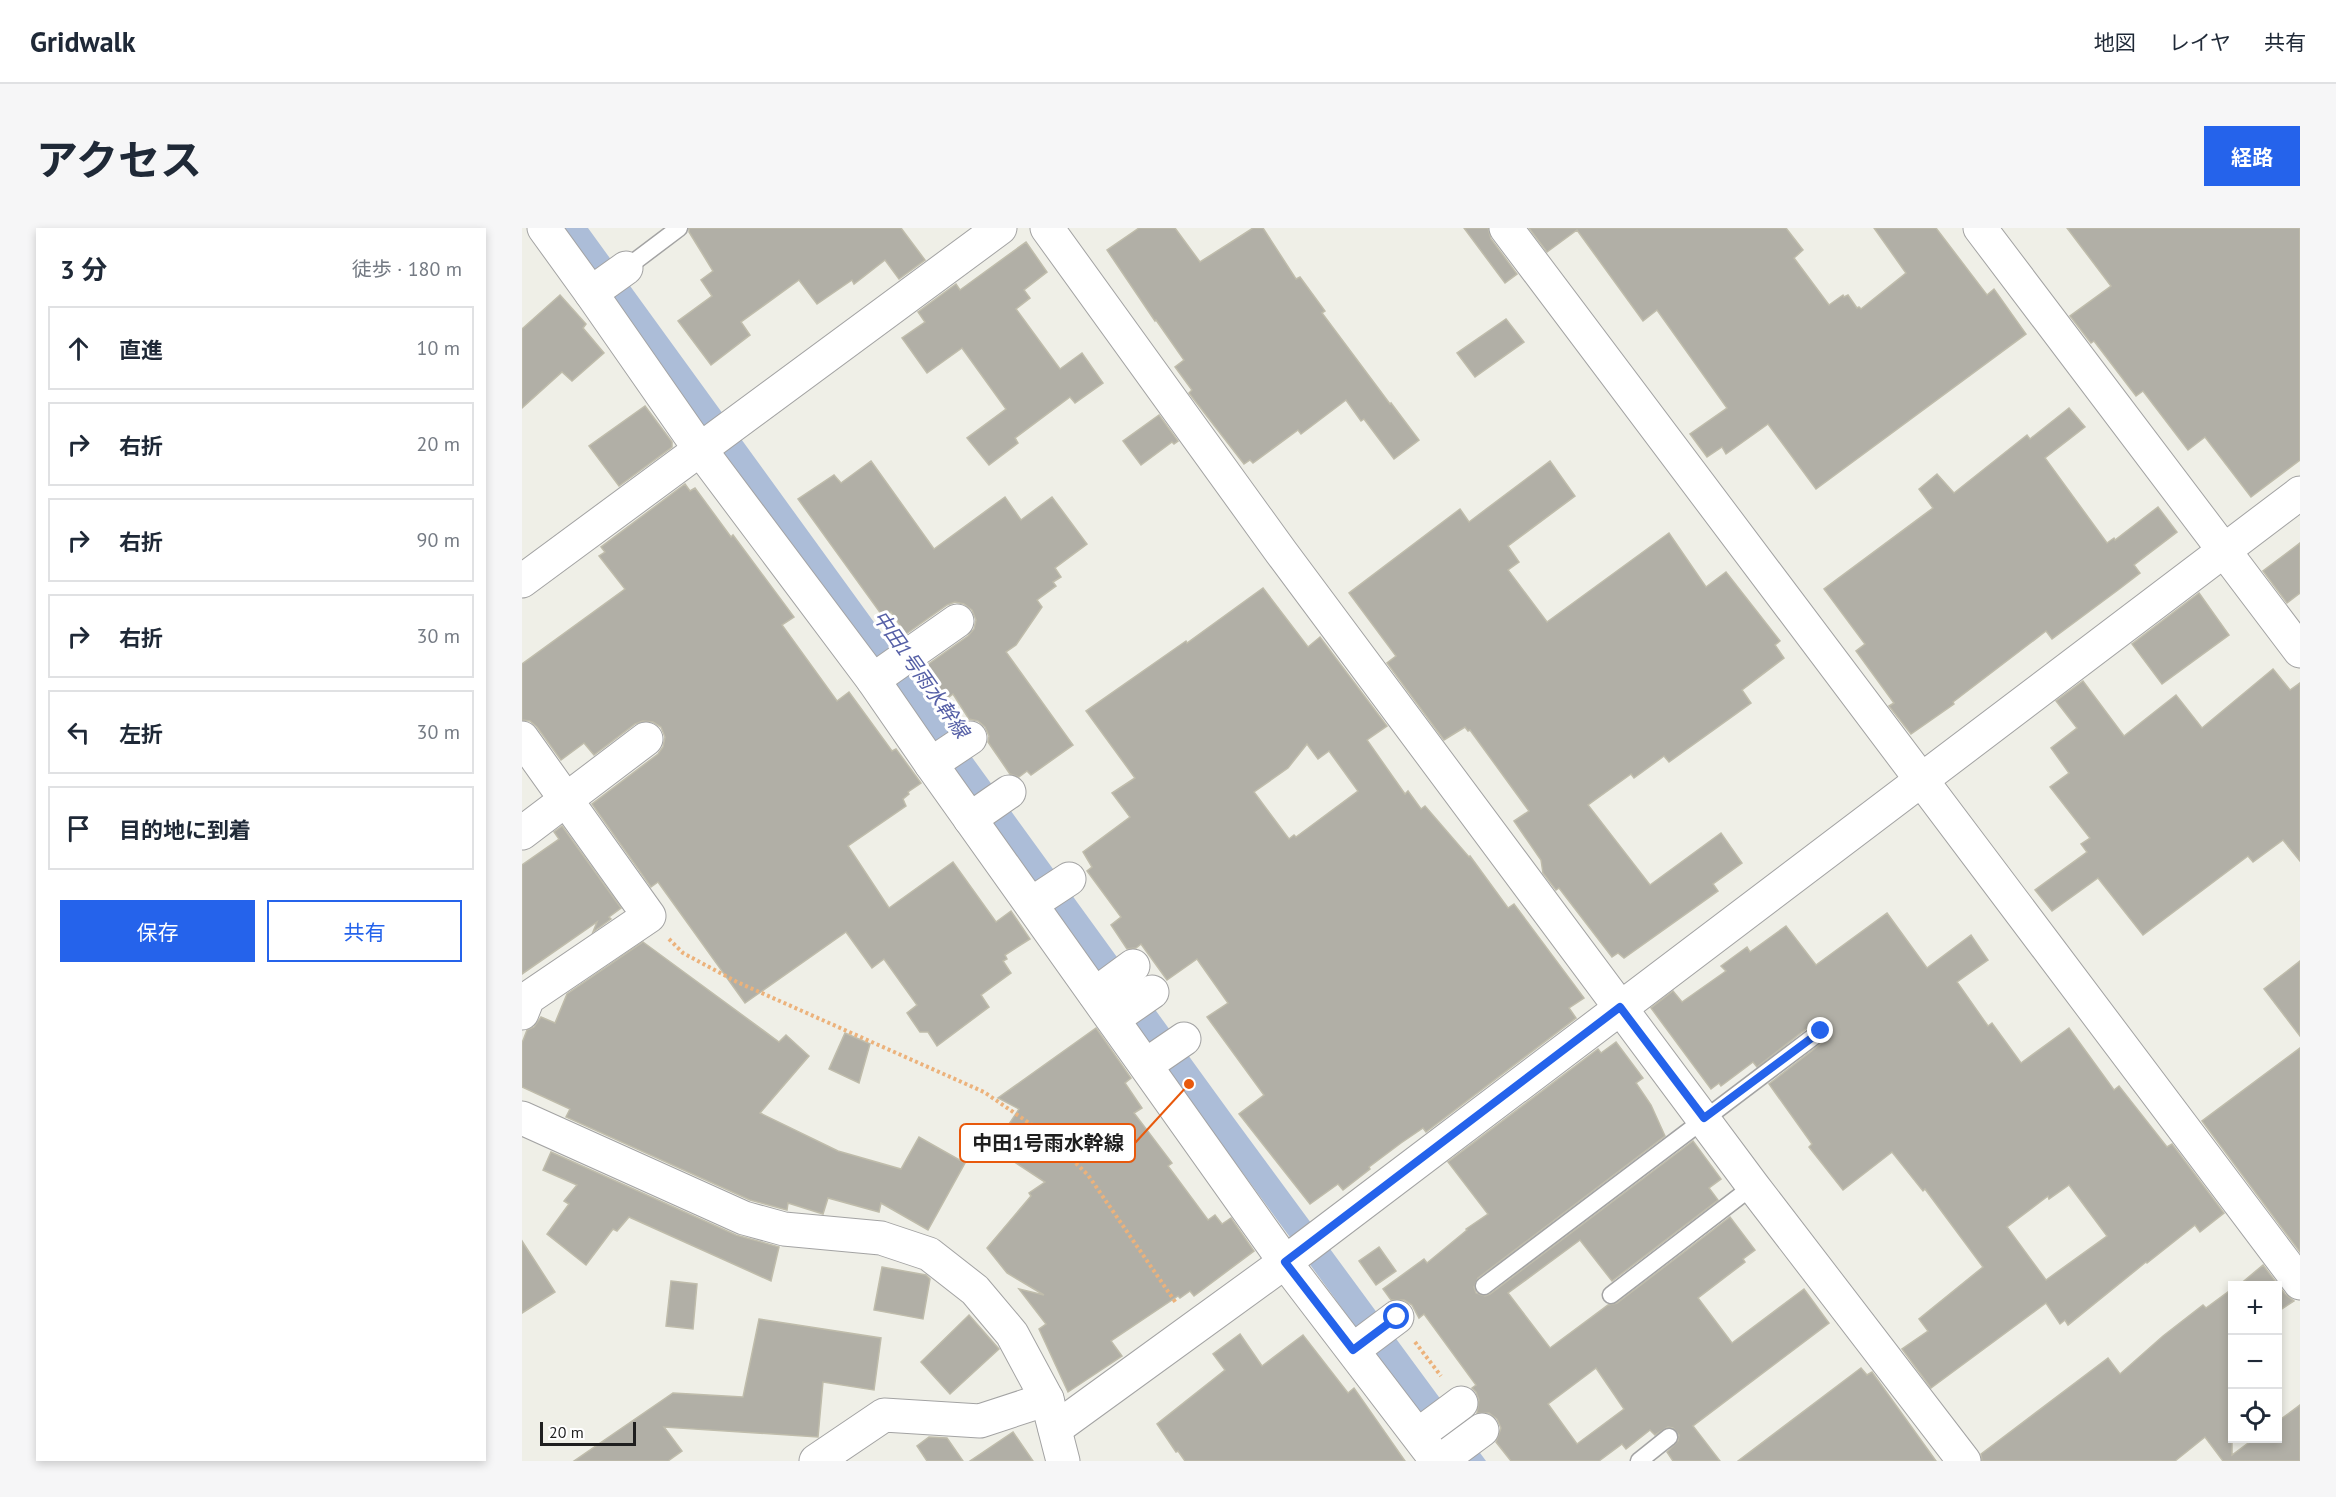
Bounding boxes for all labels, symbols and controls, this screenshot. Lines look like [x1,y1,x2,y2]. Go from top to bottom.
text: Gridwalk [30,23,136,60]
text: 地図 [2094,29,2136,56]
text: レイヤ [2169,29,2231,56]
text: 共有 [2264,29,2306,56]
button: 経路 [2204,126,2300,186]
text: アクセス [36,132,202,187]
text: 3 分 [60,253,107,286]
text: 徒歩 · 180 m [352,256,462,282]
icon: ahead [62,332,95,365]
text: 10 m [417,335,460,361]
text: 直進 [119,336,163,364]
icon: right [62,428,95,461]
text: 20 m [417,431,460,457]
text: 右折 [119,432,163,460]
icon: right [62,524,95,557]
text: 90 m [417,527,460,553]
text: 右折 [119,528,163,556]
water label: 中田1号雨水幹線 [867,605,977,746]
icon: right [62,620,95,653]
text: 30 m [417,623,460,649]
text: 右折 [119,624,163,652]
icon: left [62,716,95,749]
text: 30 m [417,719,460,745]
text: 左折 [119,720,163,748]
icon: arrive [62,812,95,845]
text: 目的地に到着 [119,816,251,844]
button: 保存 [60,900,255,962]
button: 共有 [267,900,462,962]
route end [1807,1017,1833,1043]
callout: 中田1号雨水幹線 [960,1124,1135,1162]
text: 中田1号雨水幹線 [972,1130,1125,1156]
map controls [2228,1281,2282,1443]
button: + [2228,1281,2282,1335]
route start [1383,1303,1409,1329]
button: − [2228,1335,2282,1389]
button: locate [2228,1389,2282,1443]
scale bar [540,1419,636,1446]
text: 20 m [549,1422,584,1442]

